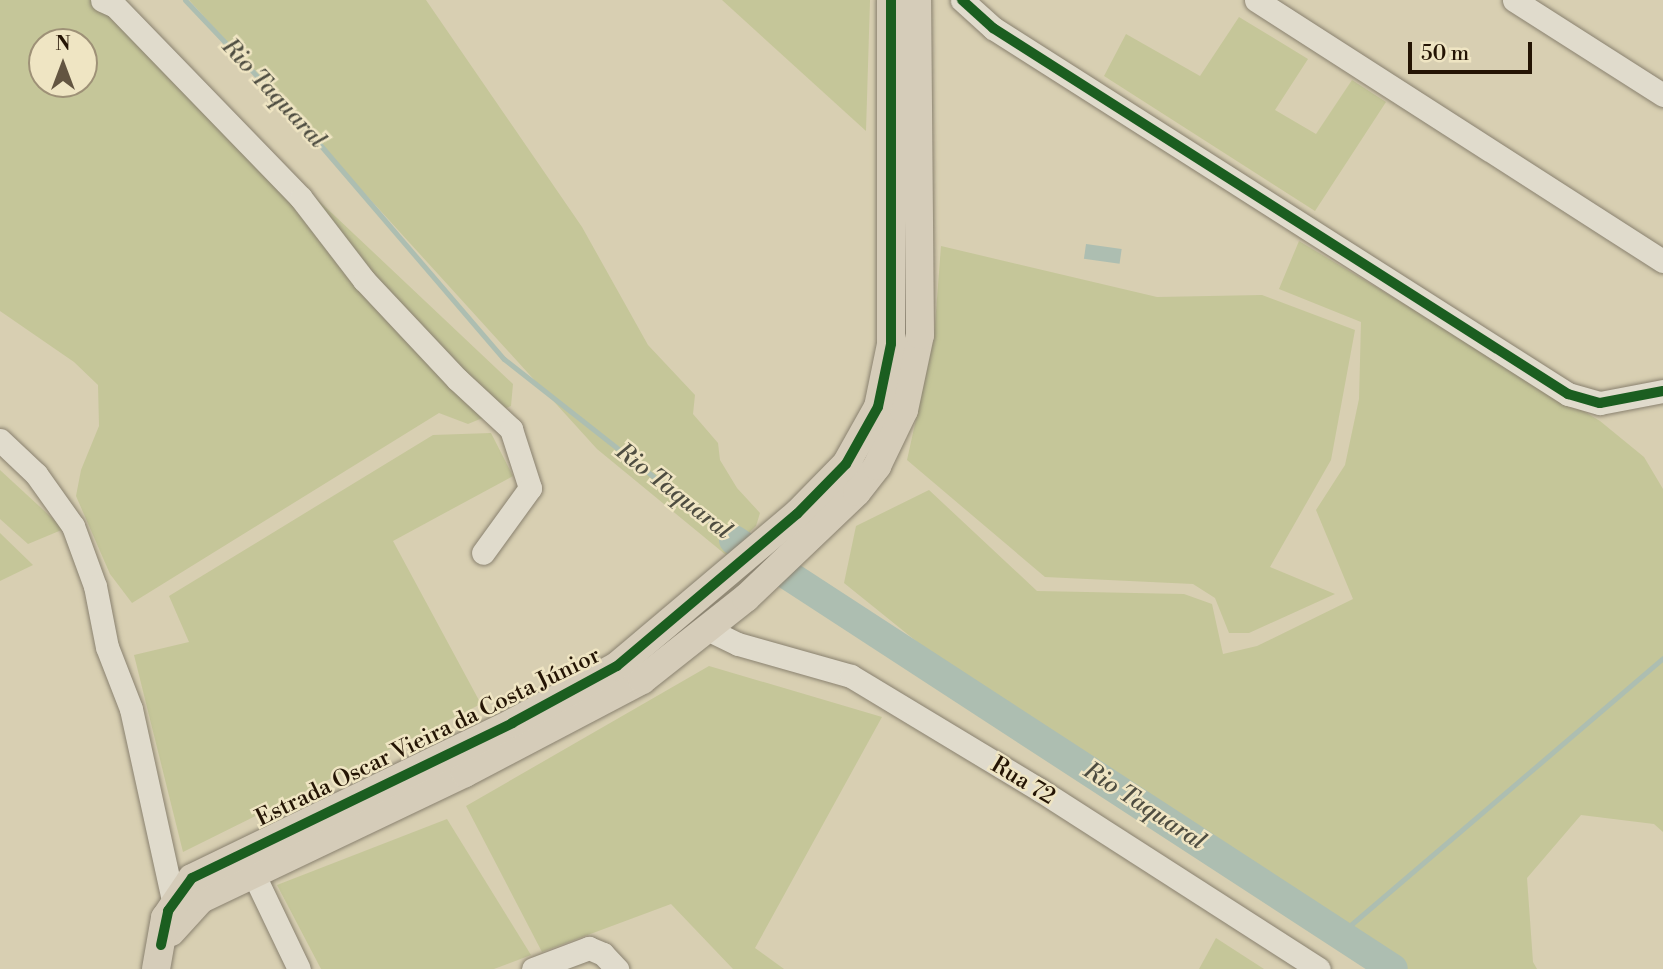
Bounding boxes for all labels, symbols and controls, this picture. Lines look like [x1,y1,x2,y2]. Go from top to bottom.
north arrow [28,28,98,98]
scale bar [1411,28,1535,72]
text: N [55,32,71,56]
water label: Rio Taquaral [215,33,331,155]
text: 50 m [1421,41,1469,67]
water label: Rio Taquaral [609,438,737,546]
street label: Estrada Oscar Vieira da Costa Júnior [251,641,605,833]
street label: Rua 72 [986,751,1060,811]
water label: Rio Taquaral [1078,757,1210,857]

